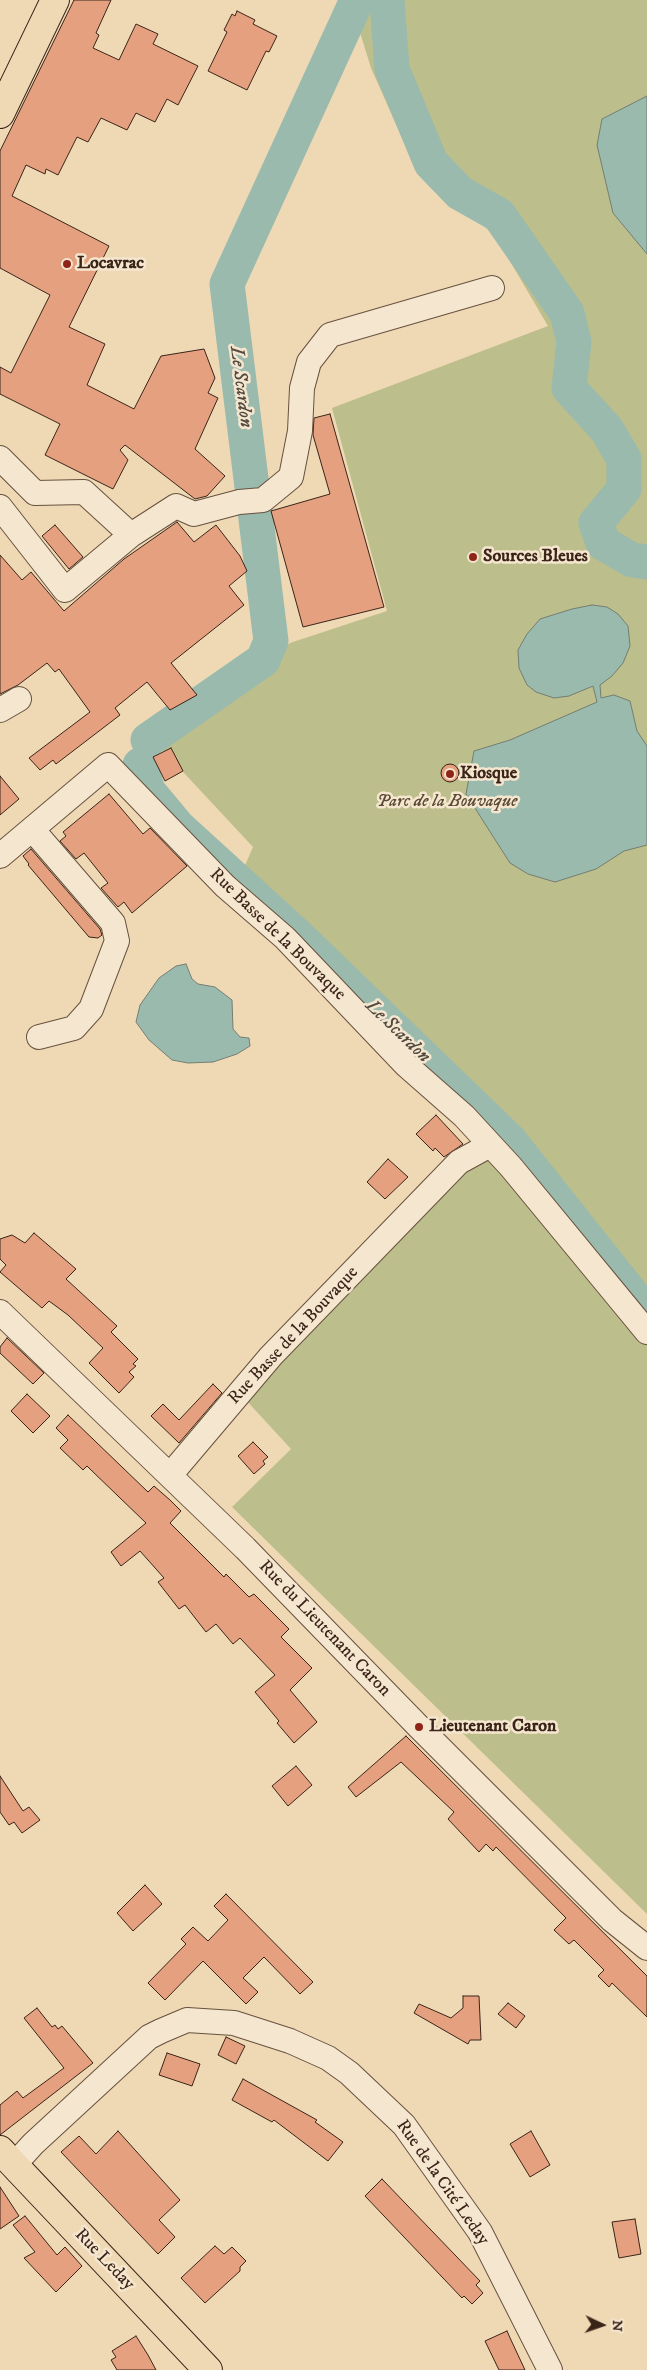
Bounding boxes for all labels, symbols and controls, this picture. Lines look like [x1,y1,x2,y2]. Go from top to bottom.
place label: Locavrac [77,253,144,275]
marker: Locavrac [61,258,73,270]
water label: Le Scardon [224,345,256,429]
place label: Sources Bleues [483,546,588,568]
marker: Sources Bleues [467,551,479,563]
place label: Kiosque [460,763,517,785]
marker: Kiosque [444,768,456,780]
park label: Parc de la Bouvaque [377,791,517,813]
street label: Rue Basse de la Bouvaque [204,864,350,1006]
water label: Le Scardon [360,995,434,1069]
street label: Rue Basse de la Bouvaque [224,1262,364,1410]
street label: Rue du Lieutenant Caron [253,1556,395,1702]
place label: Lieutenant Caron [429,1716,556,1738]
marker: Lieutenant Caron [413,1721,425,1733]
street label: Rue de la Cité Leday [391,2116,493,2250]
street label: Rue Leday [69,2225,139,2295]
north arrow [577,2300,627,2350]
text: N [608,2320,626,2332]

